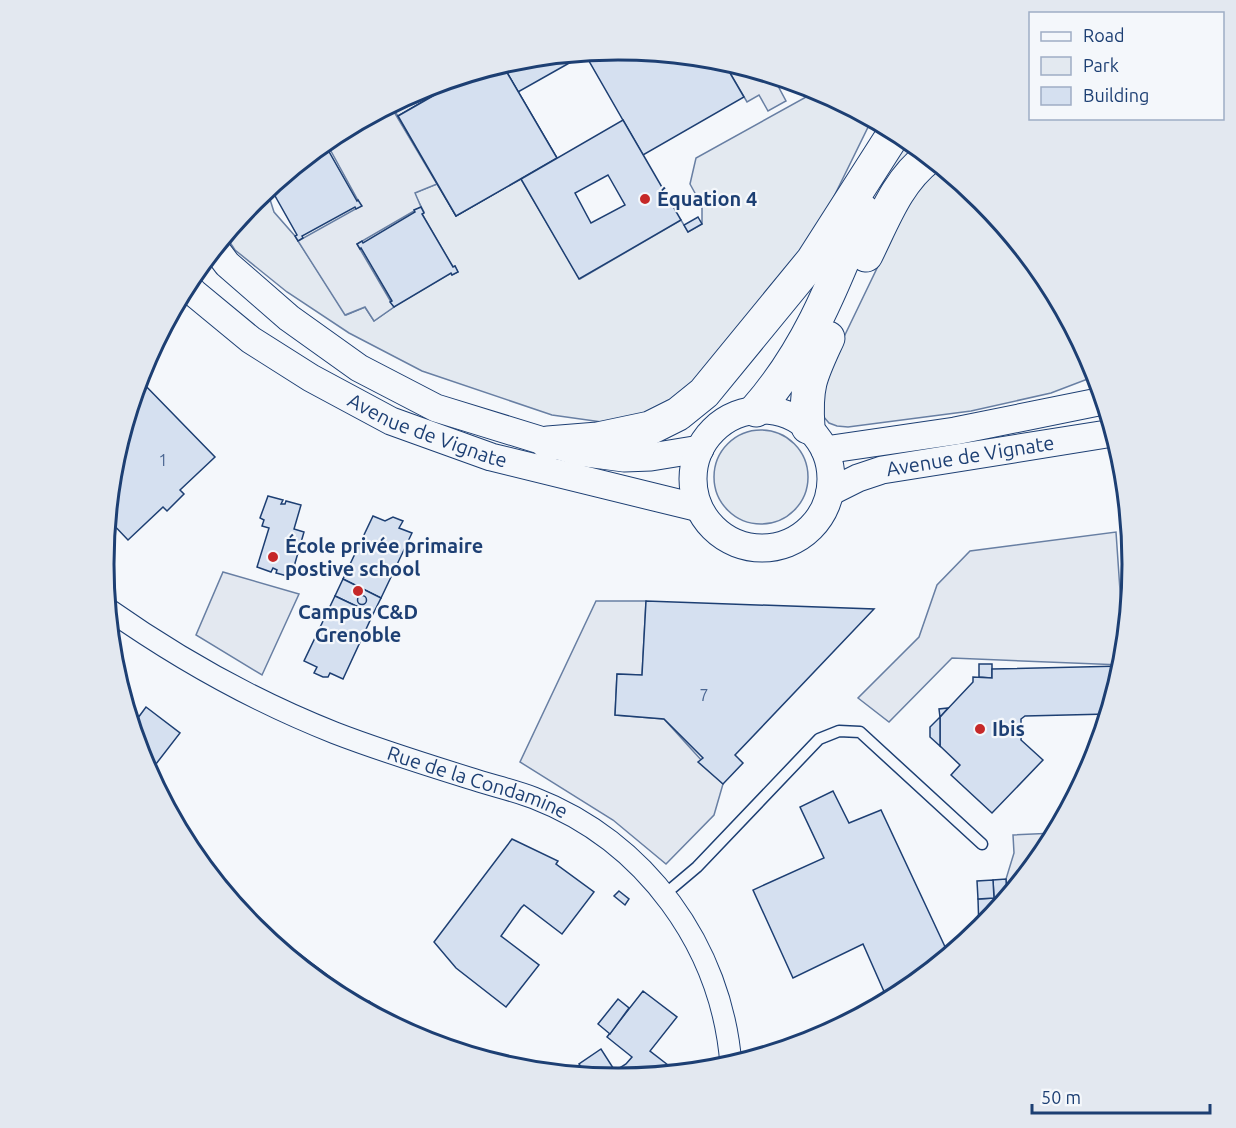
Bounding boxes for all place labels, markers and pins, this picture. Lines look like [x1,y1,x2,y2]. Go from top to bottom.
place label: Équation 4 [657,186,757,210]
marker: Équation 4 [638,192,652,206]
place label: École privée primaire postive school [285,533,483,580]
marker: École privée primaire postive school [266,550,280,564]
marker: Campus C&D Grenoble [351,584,365,598]
place label: Campus C&D Grenoble [298,600,418,646]
place label: Ibis [992,717,1025,740]
marker: Ibis [973,722,987,736]

